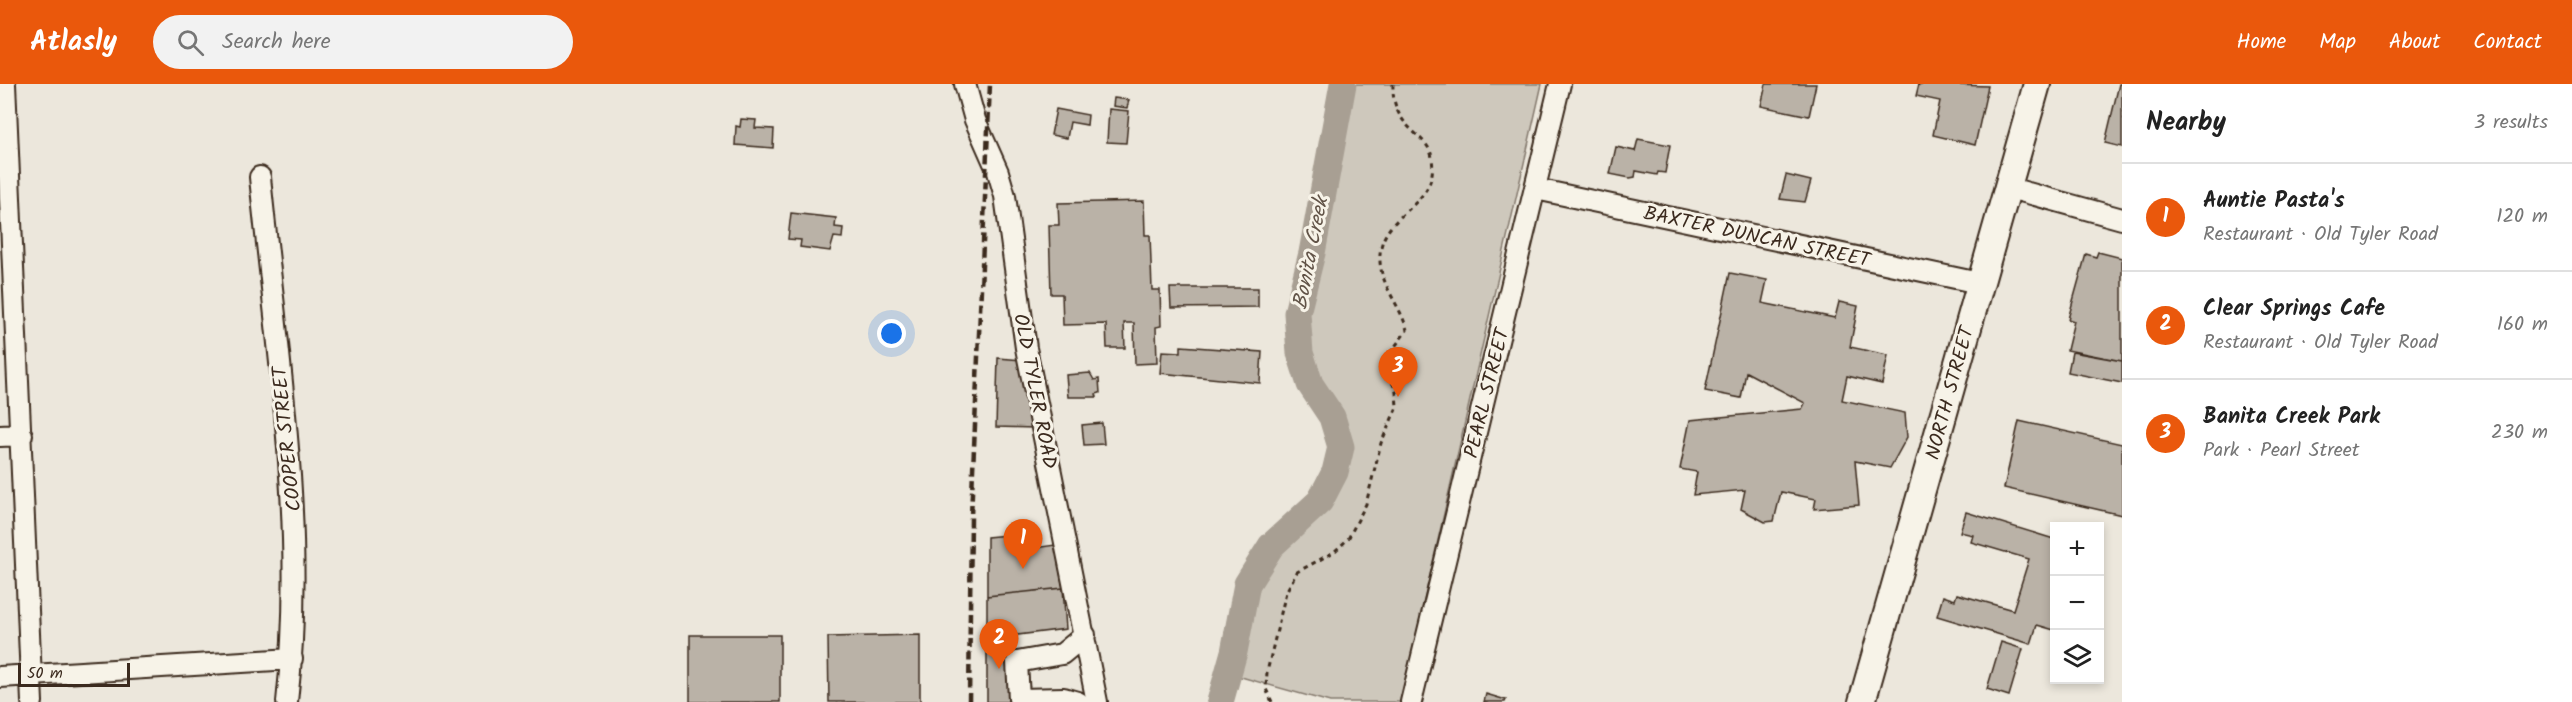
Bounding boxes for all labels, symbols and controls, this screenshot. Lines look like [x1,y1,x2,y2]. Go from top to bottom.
search box [153,15,573,69]
text: Atlasly [30,20,117,65]
text: Search here [222,25,331,60]
icon: search [174,26,207,59]
text: Home [2237,26,2286,59]
text: Map [2319,26,2356,59]
text: About [2389,26,2440,59]
text: Contact [2473,26,2542,59]
text: Nearby [2146,102,2226,144]
text: 3 results [2474,107,2548,139]
text: Auntie Pasta's [2203,184,2344,219]
water label: Bonita Creek [1284,191,1339,312]
street label: BAXTER DUNCAN STREET [1640,198,1875,278]
text: 1 [2162,201,2169,233]
text: 120 m [2496,201,2548,233]
text: Restaurant · Old Tyler Road [2203,219,2438,251]
text: Clear Springs Cafe [2203,292,2385,327]
text: 2 [2160,309,2171,341]
text: 160 m [2497,309,2548,341]
street label: OLD TYLER ROAD [1003,311,1065,472]
your location [877,319,906,348]
street label: NORTH STREET [1918,321,1985,464]
street label: PEARL STREET [1456,323,1520,462]
text: Restaurant · Old Tyler Road [2203,327,2438,359]
pin: 3 [1378,348,1418,397]
street label: COOPER STREET [264,362,312,513]
text: Banita Creek Park [2203,400,2380,435]
text: 3 [2160,417,2171,449]
text: 230 m [2491,417,2548,449]
text: Park · Pearl Street [2203,435,2360,467]
pin: 1 [1004,520,1042,569]
map controls [2050,522,2104,684]
button: + [2050,522,2104,576]
button: − [2050,576,2104,630]
pin: 2 [980,620,1018,669]
button: layers [2050,630,2104,684]
scale bar [18,660,130,688]
text: 50 m [27,661,63,686]

